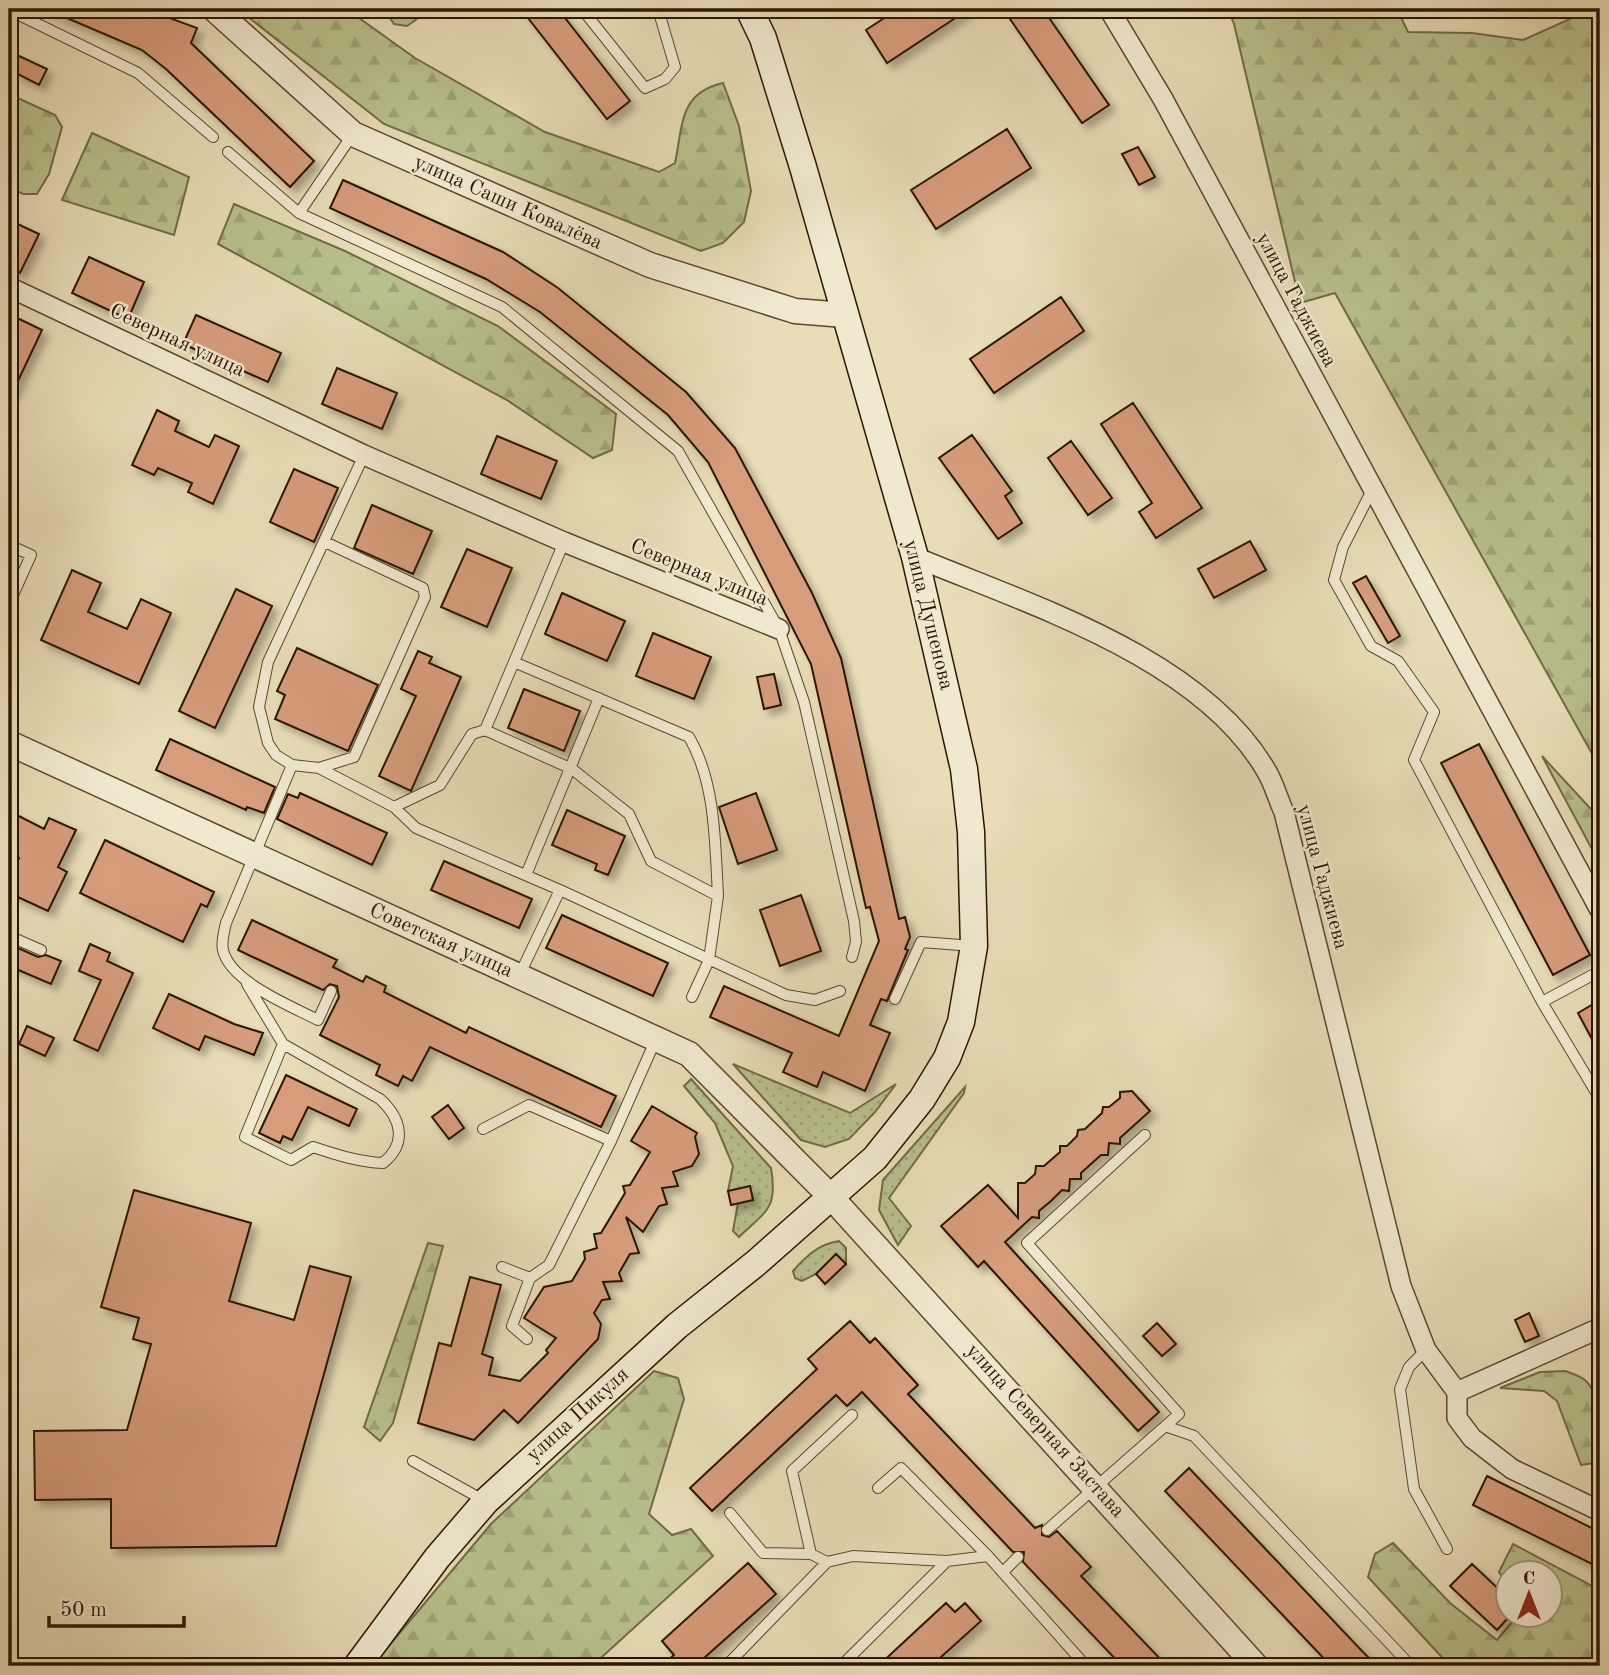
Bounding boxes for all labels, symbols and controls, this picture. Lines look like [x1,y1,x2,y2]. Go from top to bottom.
street label: улица Саши Ковалёва [411,152,605,254]
street label: улица Гаджиева [1252,229,1340,371]
street label: Северная улица [106,300,248,382]
street label: Северная улица [627,536,771,610]
street label: улица Душенова [899,538,957,692]
street label: улица Гаджиева [1293,802,1351,952]
street label: Советская улица [366,900,516,982]
street label: улица Северная Застава [962,1340,1128,1522]
street label: улица Пикуля [523,1364,633,1466]
north arrow [1494,1560,1564,1630]
text: С [1523,1570,1535,1589]
scale bar [49,1584,184,1628]
text: 50 m [60,1600,107,1621]

